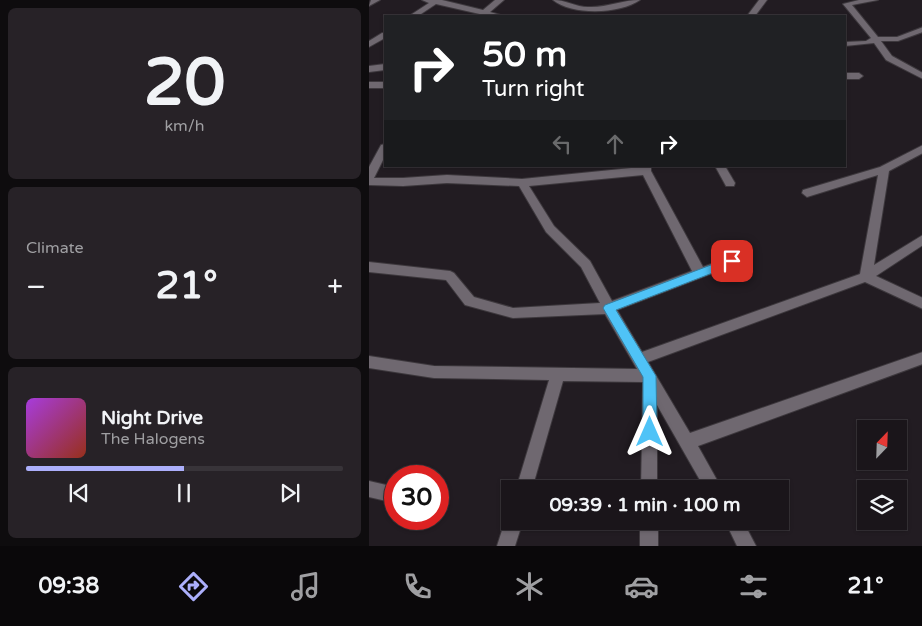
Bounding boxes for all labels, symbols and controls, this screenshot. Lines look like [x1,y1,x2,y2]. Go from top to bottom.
text: 50 m [482,34,567,76]
icon: right [399,35,464,100]
text: 20 [144,44,225,123]
text: Turn right [482,76,584,102]
text: km/h [164,116,205,136]
icon: left [548,130,576,158]
icon: ahead [601,130,629,158]
icon: right [654,130,682,158]
text: Climate [26,238,84,258]
pin [711,240,753,282]
icon: arrive [718,247,746,275]
text: 21° [156,263,218,309]
text: − [26,270,46,304]
text: + [327,270,343,304]
position arrow [623,405,675,457]
text: Night Drive [101,407,203,429]
north arrow [857,420,907,470]
map controls [857,420,907,530]
text: The Halogens [101,429,205,449]
speed limit sign: 30 [384,465,449,530]
icon: previous [65,479,93,507]
icon: pause [170,479,198,507]
icon: next [276,479,304,507]
button: layers [857,480,907,530]
text: 09:39 · 1 min · 100 m [549,494,741,516]
icon: directions [176,569,211,604]
icon: music [288,569,323,604]
icon: phone [400,569,435,604]
icon: climate [512,569,547,604]
icon: car [624,569,659,604]
icon: filters [736,569,771,604]
text: 09:38 [38,573,99,599]
text: 21° [848,573,884,599]

